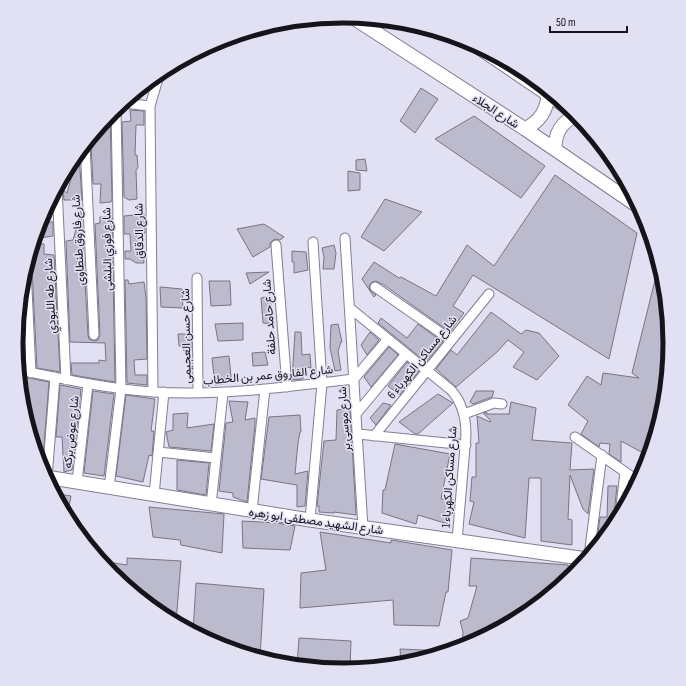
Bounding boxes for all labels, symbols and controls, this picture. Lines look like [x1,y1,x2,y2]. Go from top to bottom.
scale bar [550,8,627,34]
text: 50 m [556,15,576,30]
street label: شارع الجلاء [469,91,522,133]
street label: شارع فاروق طنطاوى [69,194,89,286]
street label: شارع الدقاق [132,203,148,259]
street label: شارع فوزي البلشى [99,207,118,291]
street label: شارع طه اللبودي [41,258,62,334]
street label: شارع حامد حلفة [259,278,281,355]
street label: شارع حسن العجيمى [178,288,196,384]
street label: شارع مساكن الكهرباء 6 [384,313,461,403]
street label: شارع الفاروق عمر بن الخطاب [202,362,334,390]
street label: شارع موسى بر [335,386,355,453]
street label: شارع عوض بركه [60,395,84,469]
street label: شارع مساكن الكهرباء 1 [438,426,462,528]
street label: شارع الشهيد مصطفى ابو زهره [247,505,384,539]

